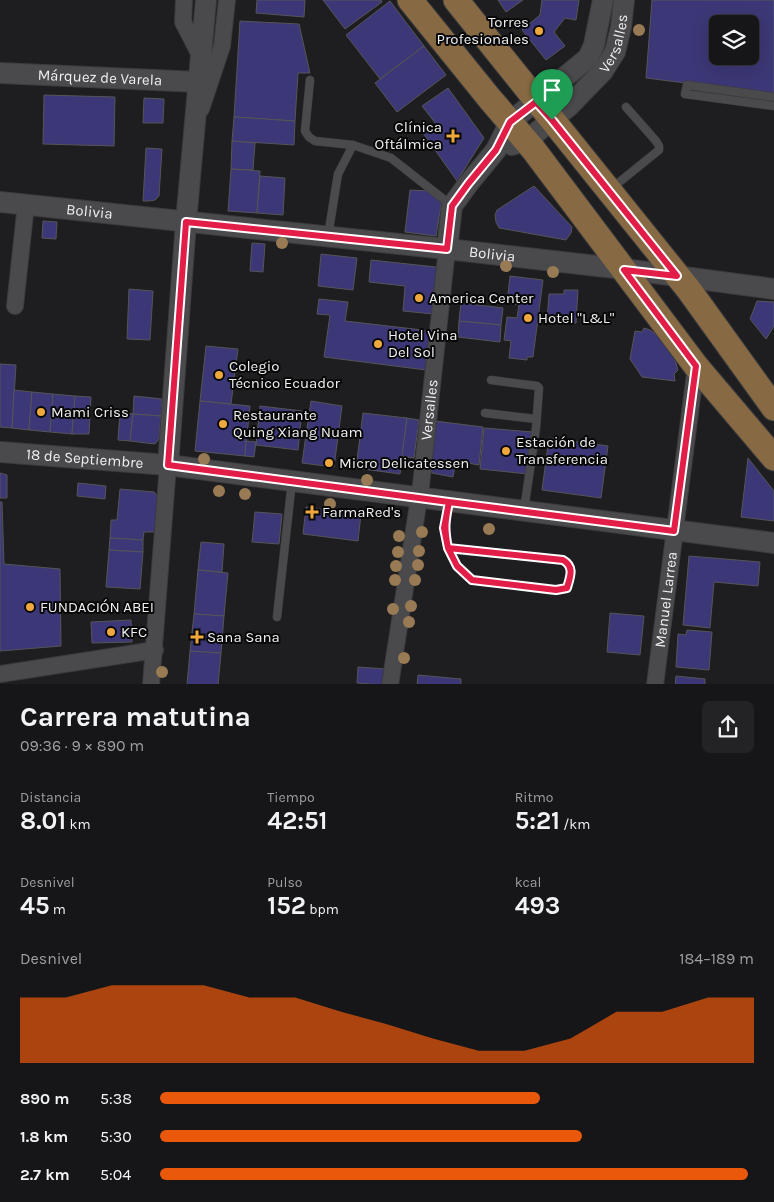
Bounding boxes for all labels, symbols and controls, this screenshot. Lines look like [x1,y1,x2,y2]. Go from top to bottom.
place label: Torres Profesionales [437,13,529,48]
street label: Versalles [595,13,631,76]
map controls [709,15,759,65]
button: layers [709,15,759,65]
marker: Torres Profesionales [533,25,545,37]
street label: Márquez de Varela [37,66,163,89]
pin [531,69,573,120]
icon: arrive [538,76,566,104]
place label: Clínica Oftálmica [375,118,442,153]
marker: Clínica Oftálmica [446,129,460,143]
street label: Bolivia [65,200,114,223]
street label: Bolivia [468,243,516,266]
place label: America Center [429,289,534,307]
marker: America Center [413,292,425,304]
place label: Hotel "L&L" [538,309,615,327]
marker: Hotel "L&L" [522,312,534,324]
place label: Hotel Vina Del Sol [388,326,458,361]
marker: Hotel Vina Del Sol [372,338,384,350]
place label: Colegio Técnico Ecuador [229,357,340,392]
marker: Colegio Técnico Ecuador [213,369,225,381]
street label: Versalles [417,378,442,441]
place label: Mami Criss [51,403,129,421]
marker: Mami Criss [35,406,47,418]
place label: Restaurante Quing Xiang Nuam [233,406,362,441]
marker: Restaurante Quing Xiang Nuam [217,418,229,430]
place label: Estación de Transferencia [516,433,608,468]
street label: 18 de Septiembre [26,445,144,472]
marker: Estación de Transferencia [500,445,512,457]
place label: Micro Delicatessen [339,454,469,472]
marker: Micro Delicatessen [323,457,335,469]
place label: FarmaRed's [322,503,401,521]
marker: FarmaRed's [306,506,318,518]
street label: Manuel Larrea [651,551,681,649]
place label: FUNDACIÓN ABEI [40,598,154,616]
marker: FUNDACIÓN ABEI [24,601,36,613]
place label: KFC [121,623,147,641]
marker: KFC [105,626,117,638]
place label: Sana Sana [207,628,280,646]
marker: Sana Sana [191,631,203,643]
text: Carrera matutina [20,700,251,733]
button: share [702,701,754,753]
text: 09:36 · 9 × 890 m [20,736,144,755]
text: Distancia [20,789,81,806]
text: Tiempo [267,789,315,806]
text: Ritmo [515,789,553,806]
text: 8.01 [20,806,66,835]
text: 42:51 [267,806,328,835]
text: 5:21 [515,806,560,835]
text: km [66,816,91,833]
text: /km [560,816,590,833]
text: Desnivel [20,874,75,891]
text: Pulso [267,874,302,891]
text: kcal [515,874,541,891]
text: 45 [20,891,49,920]
text: 152 [267,891,306,920]
text: 493 [515,891,560,920]
text: m [49,901,66,918]
text: bpm [306,901,339,918]
text: Desnivel [20,949,82,968]
text: 184–189 m [679,949,754,968]
text: 890 m [20,1089,69,1108]
text: 5:38 [100,1089,132,1108]
text: 1.8 km [20,1127,68,1146]
text: 5:30 [100,1127,132,1146]
text: 2.7 km [20,1165,70,1184]
text: 5:04 [100,1165,131,1184]

